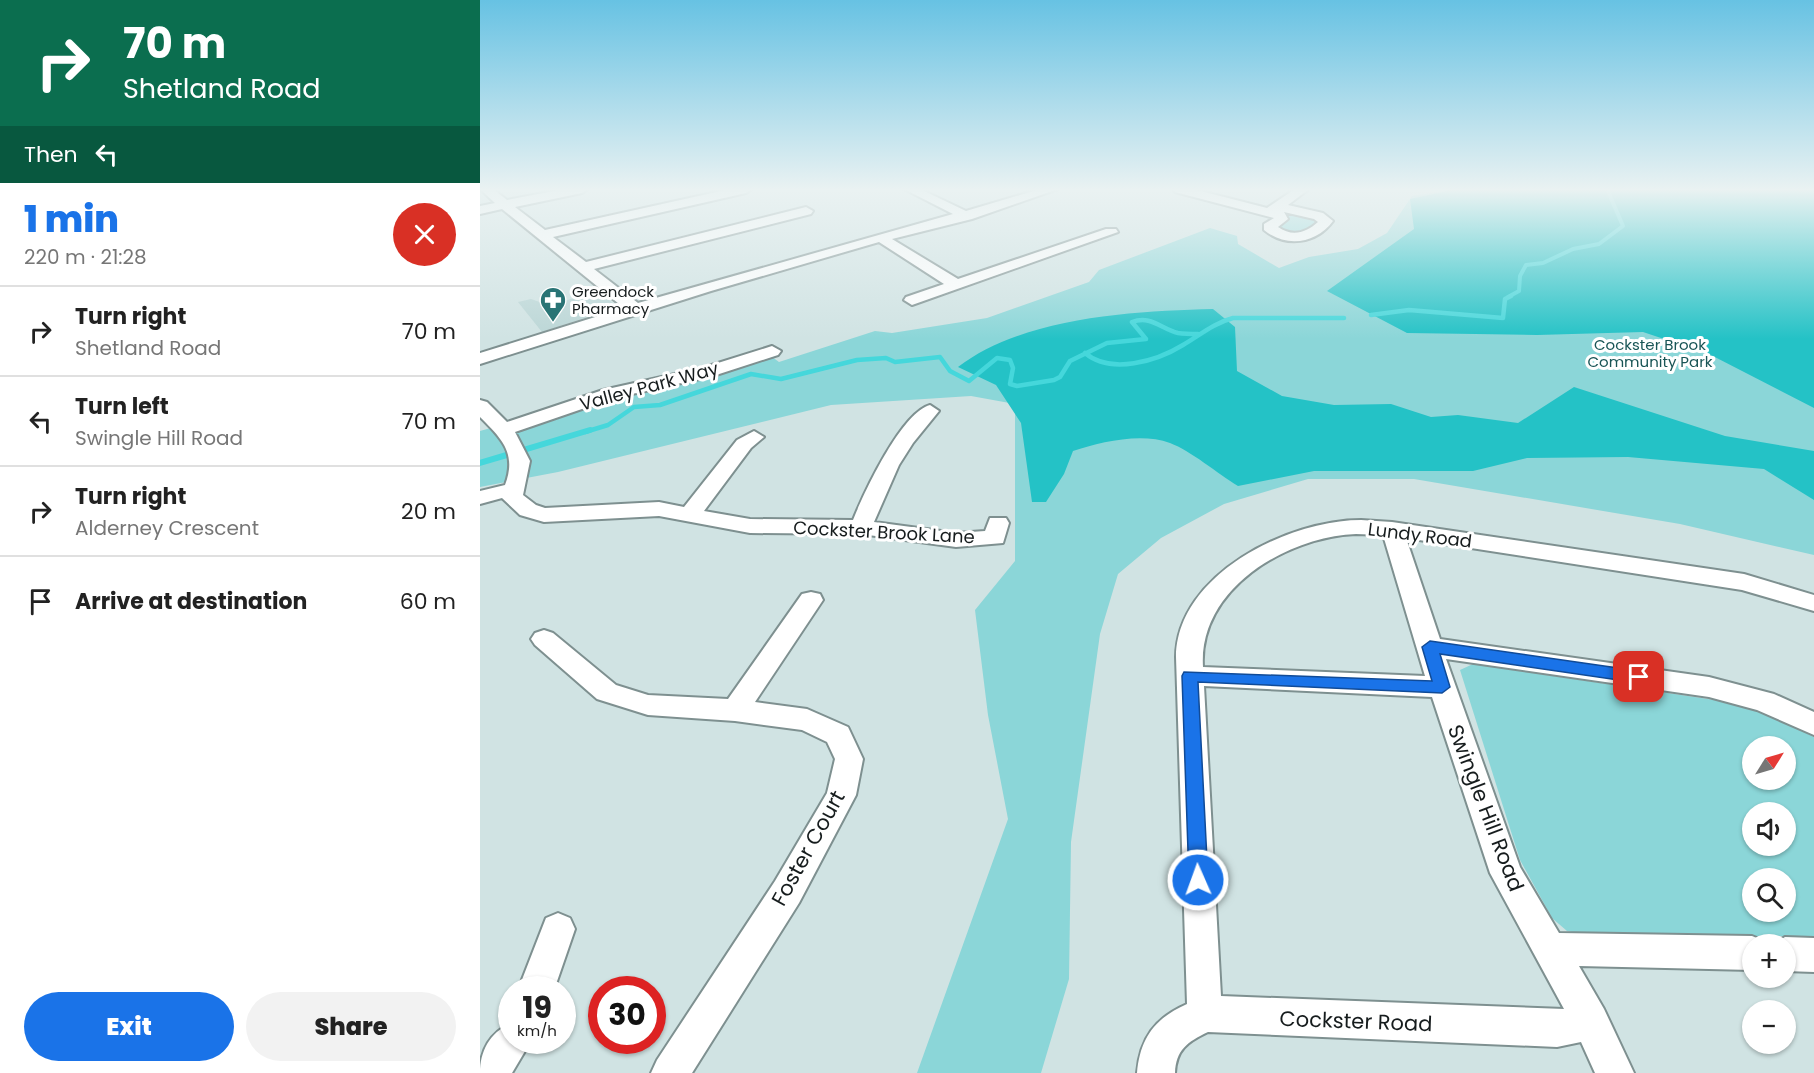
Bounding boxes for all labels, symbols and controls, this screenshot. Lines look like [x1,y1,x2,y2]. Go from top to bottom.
text: 70 m [123,14,226,73]
icon: right [24,24,102,102]
text: Shetland Road [123,70,321,107]
icon: left [90,138,123,171]
text: Then [24,139,78,170]
text: 1 min [24,194,119,245]
button: close [393,203,456,266]
text: 220 m · 21:28 [24,243,147,271]
place label: Greendock Pharmacy [572,281,654,319]
pharmacy icon: Greendock Pharmacy [538,285,568,323]
text: Turn right [75,301,186,332]
icon: right [24,315,57,348]
text: 70 m [402,316,456,347]
text: Shetland Road [75,334,221,362]
park label: Cockster Brook Community Park [1587,334,1713,372]
street label: Valley Park Way [577,355,721,417]
text: Turn left [75,391,169,422]
icon: left [24,405,57,438]
text: 70 m [402,406,456,437]
text: Swingle Hill Road [75,424,243,452]
text: Turn right [75,481,186,512]
icon: right [24,495,57,528]
text: 20 m [401,496,456,527]
text: Alderney Crescent [75,514,259,542]
street label: Cockster Brook Lane [793,515,975,549]
street label: Lundy Road [1366,516,1474,554]
icon: arrive [24,585,57,618]
text: Arrive at destination [75,586,307,617]
text: 60 m [400,586,456,617]
pin [1613,651,1664,702]
icon: arrive [1622,660,1655,693]
street label: Swingle Hill Road [1441,720,1531,896]
north arrow [1742,736,1796,790]
map controls [1742,736,1796,1054]
street label: Foster Court [764,785,852,911]
button: sound [1742,802,1796,856]
position arrow [1166,848,1230,912]
button: search [1742,868,1796,922]
button: + [1742,934,1796,988]
speed limit sign: 30 [588,976,666,1054]
text: 19 [522,986,552,1029]
button: Exit [24,992,234,1061]
button: Share [246,992,456,1061]
button: − [1742,1000,1796,1054]
street label: Cockster Road [1279,1004,1433,1038]
text: km/h [517,1020,557,1041]

